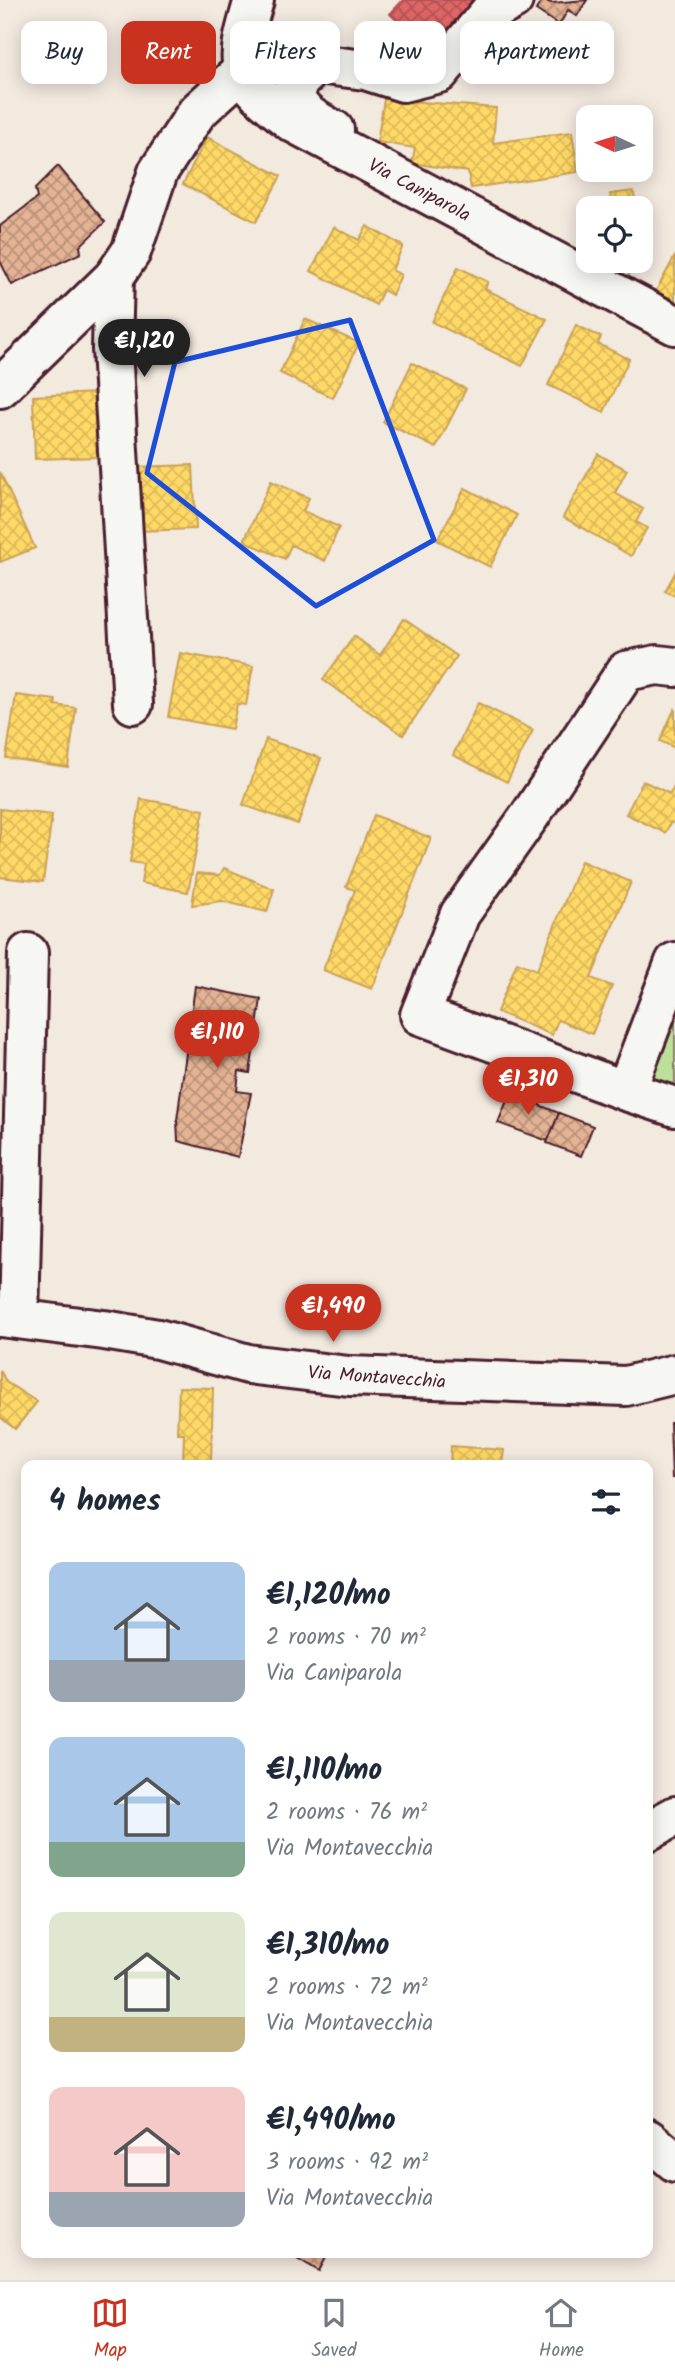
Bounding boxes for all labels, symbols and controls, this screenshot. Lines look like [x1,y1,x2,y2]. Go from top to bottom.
chip: Buy [21,21,107,84]
chip: Rent [121,21,216,84]
chip: Filters [230,21,340,84]
chip: New [354,21,446,84]
chip: Apartment [460,21,614,84]
north arrow [576,105,653,182]
map controls [576,105,653,273]
street label: Via Caniparola [362,151,476,230]
button: locate [576,196,653,273]
pin: €1,120 [87,320,201,379]
text: €1,120 [114,324,174,360]
pin: €1,110 [160,1010,274,1070]
text: €1,110 [190,1015,244,1051]
pin: €1,310 [471,1058,585,1117]
text: €1,310 [499,1062,557,1098]
pin: €1,490 [276,1284,390,1344]
text: €1,490 [301,1289,365,1325]
street label: Via Montavecchia [307,1358,447,1398]
text: 4 homes [49,1478,161,1526]
icon: filters [587,1483,625,1521]
text: €1,120/mo [266,1572,391,1620]
icon: home [105,1590,189,1674]
text: 2 rooms · 70 m² [266,1620,426,1656]
text: Via Caniparola [266,1656,402,1692]
text: €1,110/mo [266,1747,382,1795]
icon: home [105,1765,189,1849]
text: 2 rooms · 76 m² [266,1795,427,1831]
text: Via Montavecchia [266,1831,433,1867]
text: €1,310/mo [266,1922,390,1970]
icon: home [105,1940,189,2024]
text: 2 rooms · 72 m² [266,1970,428,2006]
text: Via Montavecchia [266,2006,433,2042]
text: €1,490/mo [266,2097,396,2145]
icon: home [105,2115,189,2199]
text: 3 rooms · 92 m² [266,2145,428,2181]
text: Via Montavecchia [266,2181,433,2217]
tab: Map [91,2294,129,2366]
tab: Saved [311,2294,357,2366]
tab: Home [539,2294,584,2366]

